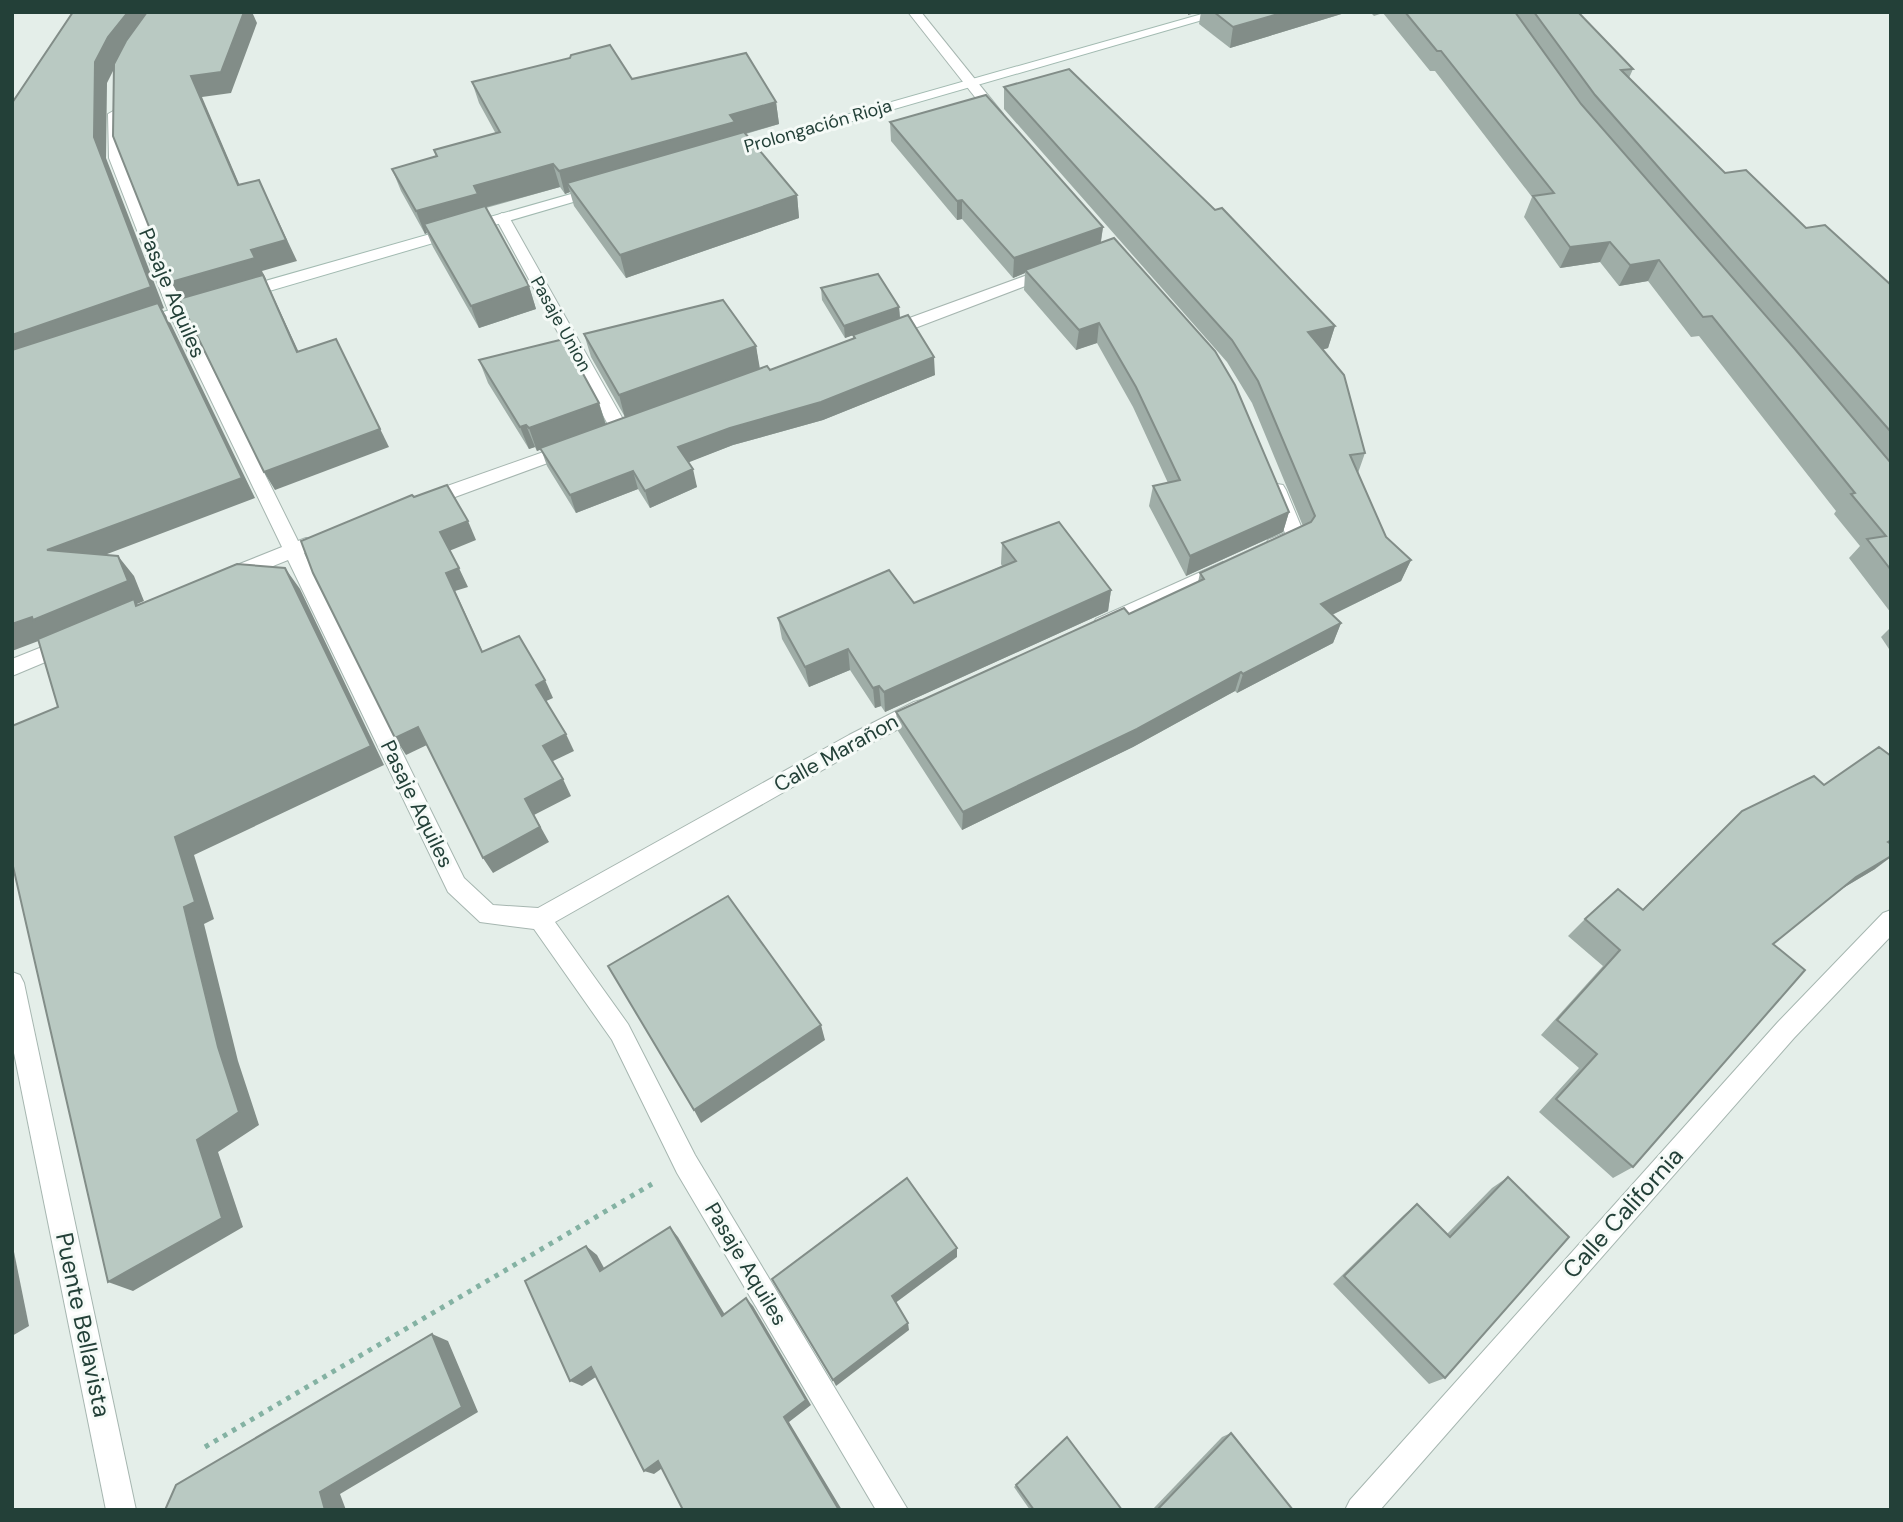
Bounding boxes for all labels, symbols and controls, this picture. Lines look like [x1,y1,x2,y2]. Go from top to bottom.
street label: Prolongación Rioja [741,93,895,159]
street label: Pasaje Aquiles [132,224,212,362]
street label: Pasaje Union [525,272,597,376]
street label: Calle Marañon [769,707,903,799]
street label: Pasaje Aquiles [374,736,460,872]
street label: Calle California [1556,1141,1690,1285]
street label: Pasaje Aquiles [698,1197,794,1331]
street label: Puente Bellavista [49,1230,118,1420]

